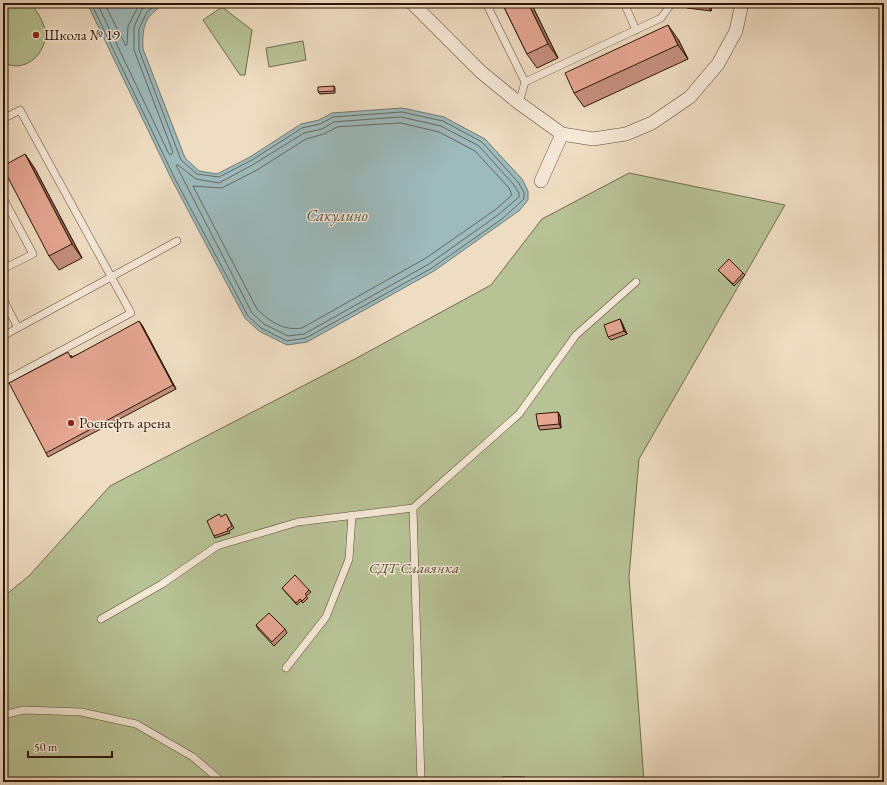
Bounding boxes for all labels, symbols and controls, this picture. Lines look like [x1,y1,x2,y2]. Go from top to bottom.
place label: Школа № 19 [44,25,120,44]
marker: Школа № 19 [31,30,41,40]
water label: Сакулино [306,205,368,226]
place label: Роснефть арена [79,413,171,432]
marker: Роснефть арена [66,418,76,428]
park label: СДТ Славянка [369,558,459,577]
scale bar [28,733,112,759]
text: 50 m [34,739,58,755]

